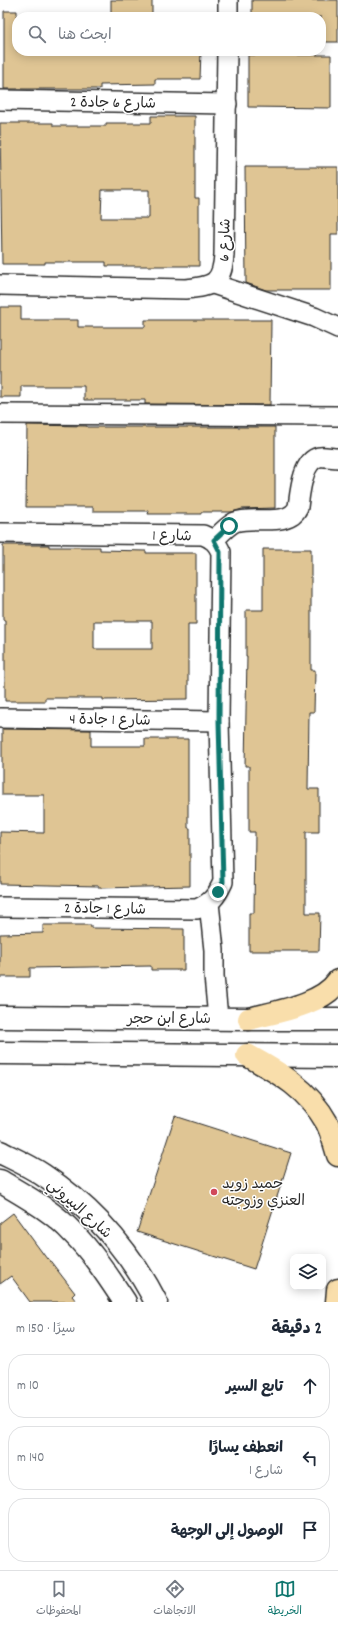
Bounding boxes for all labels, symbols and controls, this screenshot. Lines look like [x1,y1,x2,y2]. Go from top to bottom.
search box [12,12,326,56]
icon: search [26,23,48,45]
text: ابحث هنا [58,25,112,47]
street label: شارع 6 جادة 2 [70,92,156,116]
street label: شارع 6 [214,218,238,262]
route start [220,517,238,535]
street label: شارع 1 [152,526,192,548]
street label: شارع 1 جادة 4 [69,709,151,733]
route end [209,883,227,901]
street label: شارع 1 جادة 2 [64,898,146,922]
street label: شارع ابن حجر [125,1009,211,1031]
street label: شارع البيروني [41,1174,116,1245]
place label: حميد زويد العنزي وزوجته [222,1174,305,1213]
marker: حميد زويد العنزي وزوجته [209,1187,219,1197]
map controls [290,1254,326,1290]
button: layers [290,1254,326,1290]
text: 2 دقيقة [271,1318,322,1342]
text: سيرًا · 150 m [16,1320,75,1339]
icon: ahead [299,1375,321,1397]
text: 10 m [17,1377,39,1396]
text: تابع السير [226,1377,283,1399]
text: انعطف يسارًا [209,1438,283,1460]
icon: left [299,1447,321,1469]
text: 140 m [17,1449,44,1468]
text: شارع 1 [249,1462,283,1481]
icon: arrive [299,1519,321,1541]
text: الوصول إلى الوجهة [171,1521,283,1543]
tab: المحفوظات [36,1578,81,1620]
tab: الاتجاهات [153,1578,196,1620]
tab: الخريطة [268,1578,302,1620]

